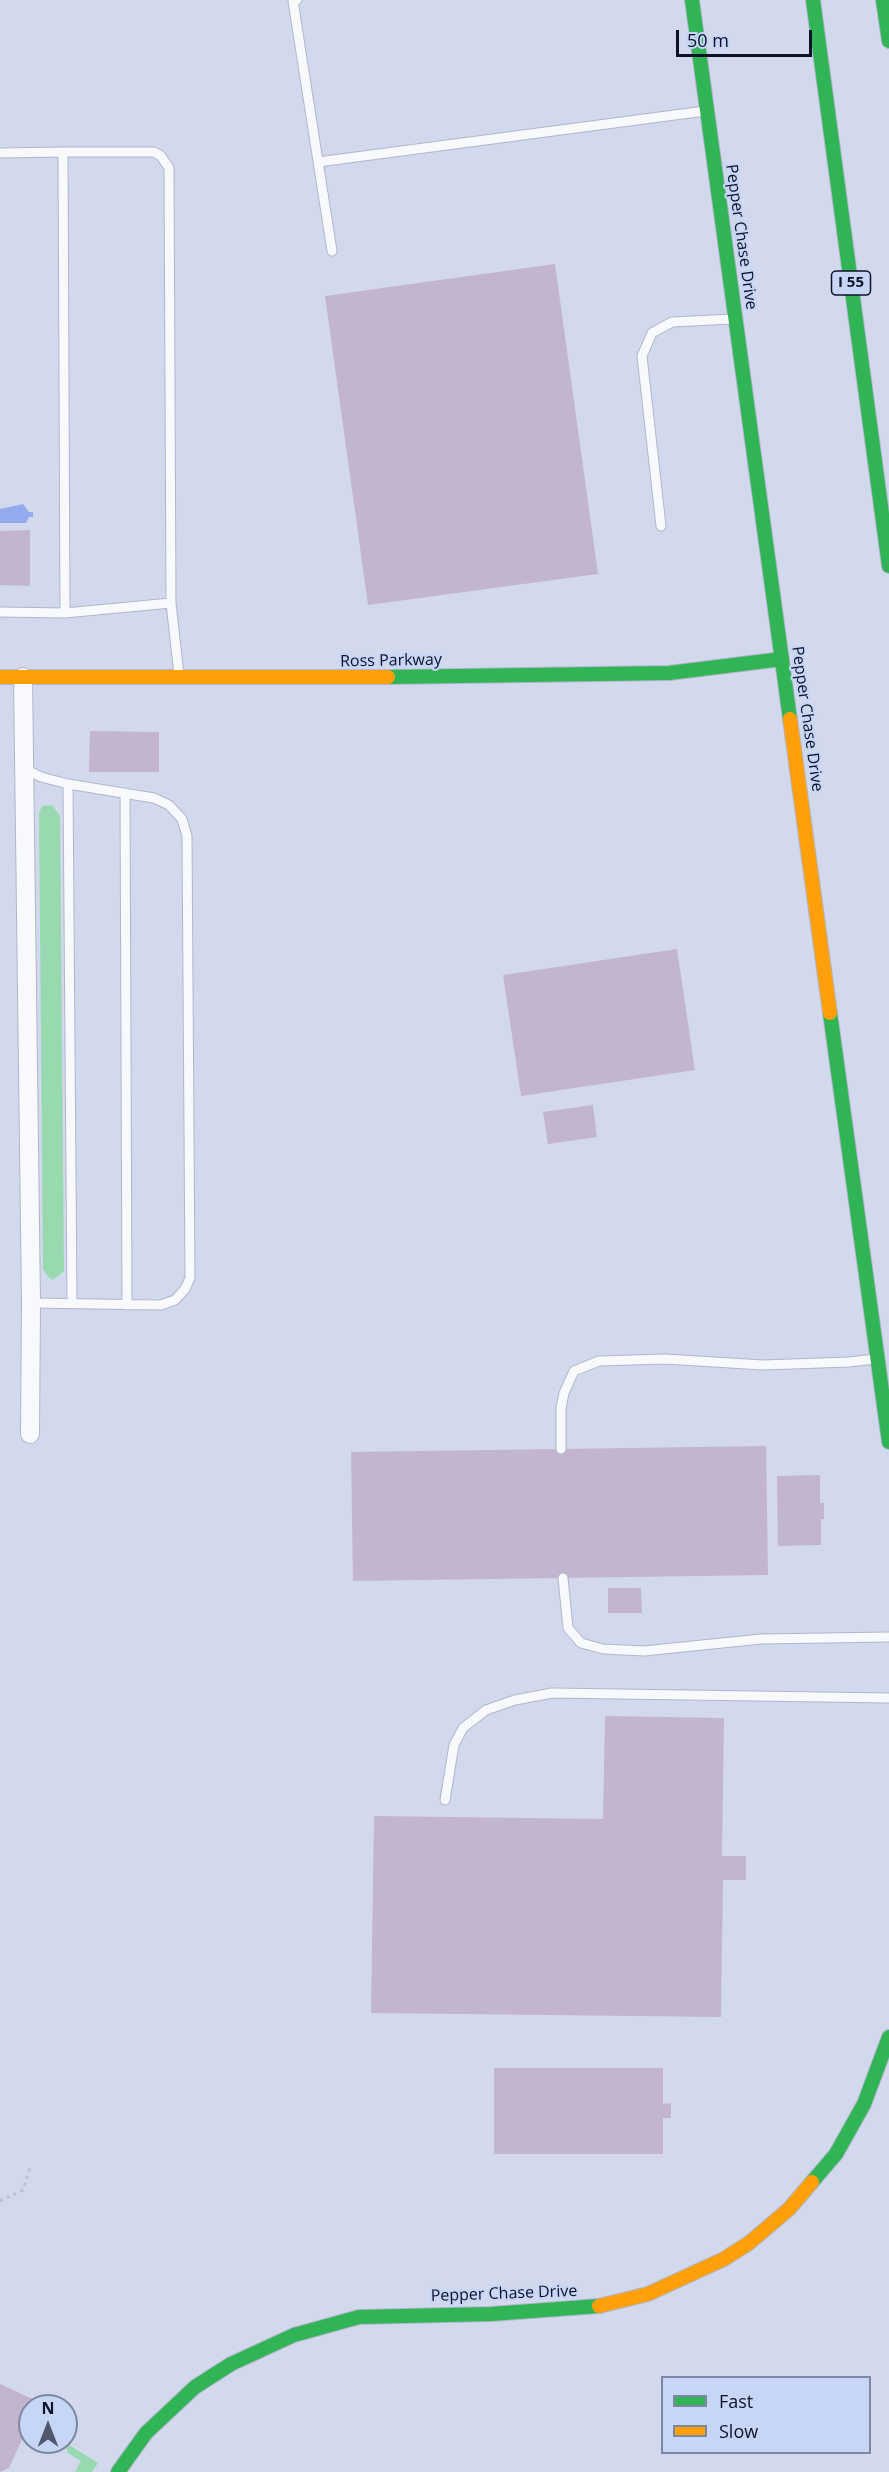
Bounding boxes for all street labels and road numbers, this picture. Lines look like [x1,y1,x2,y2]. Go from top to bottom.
street label: Pepper Chase Drive [721,163,761,311]
road number: I 55 [832,271,870,295]
street label: Pepper Chase Drive [787,645,827,793]
street label: Ross Parkway [340,651,442,671]
street label: Pepper Chase Drive [430,2282,578,2306]

